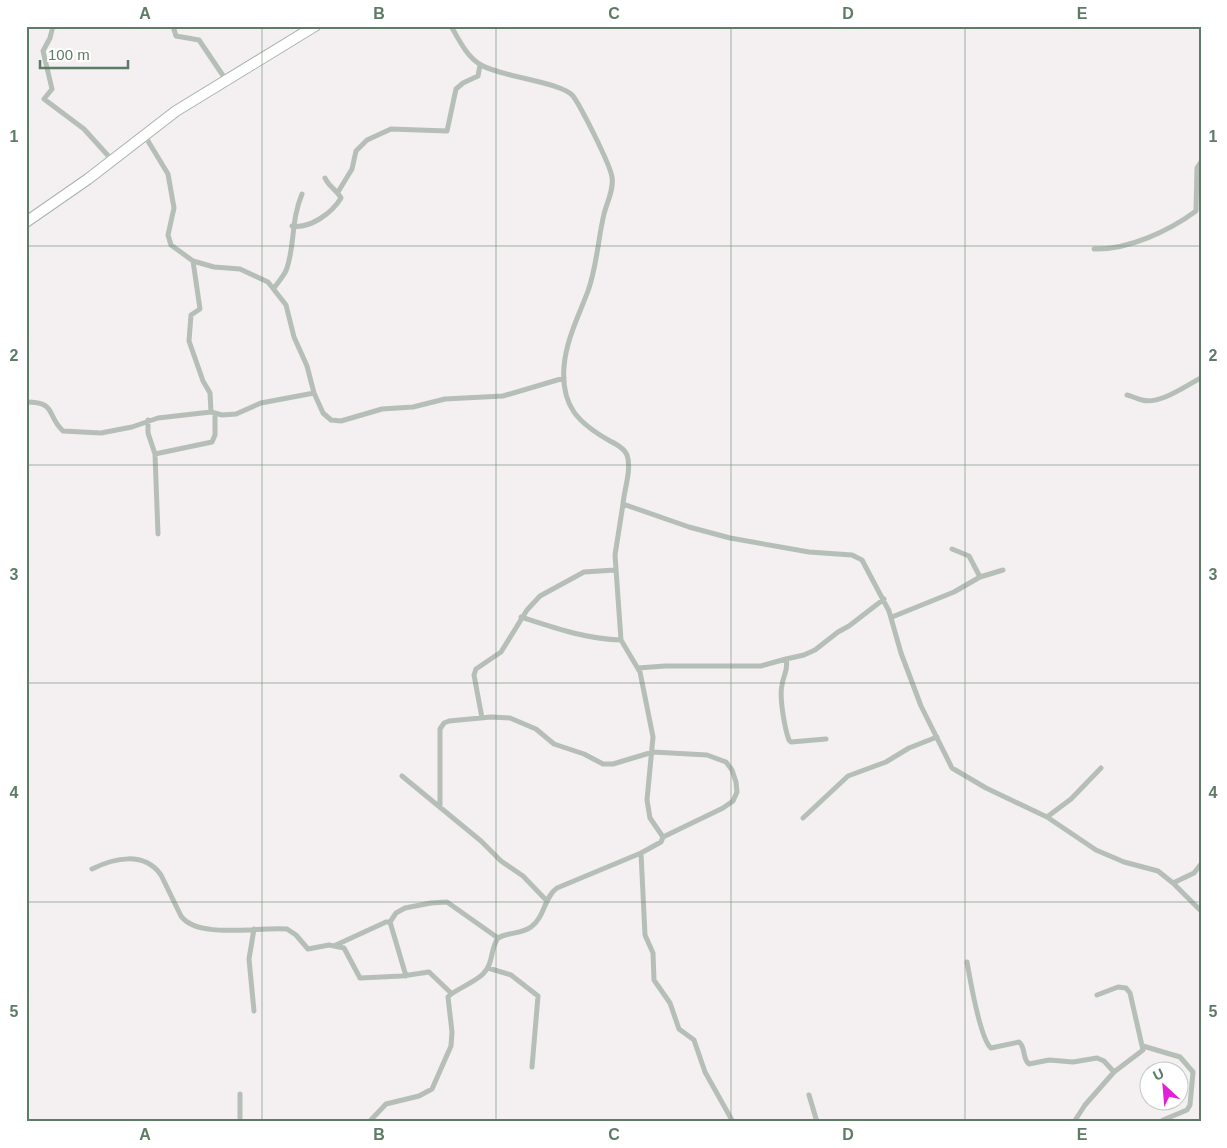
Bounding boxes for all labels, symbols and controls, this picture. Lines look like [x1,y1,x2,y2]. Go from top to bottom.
text: A [139,5,151,22]
text: B [373,5,385,22]
text: C [608,5,620,22]
text: D [842,5,854,22]
text: E [1077,5,1088,22]
scale bar [40,38,128,70]
text: 100 m [48,46,90,63]
text: 1 [10,128,19,145]
text: 1 [1209,128,1218,145]
text: 2 [10,347,19,364]
text: 2 [1209,347,1218,364]
text: 3 [10,566,19,583]
text: 3 [1209,566,1218,583]
text: 4 [10,784,19,801]
text: 4 [1209,784,1218,801]
text: 5 [10,1003,19,1020]
text: 5 [1209,1003,1218,1020]
north arrow [1140,1060,1190,1110]
text: U [1150,1065,1166,1084]
text: A [139,1126,151,1143]
text: B [373,1126,385,1143]
text: C [608,1126,620,1143]
text: D [842,1126,854,1143]
text: E [1077,1126,1088,1143]

